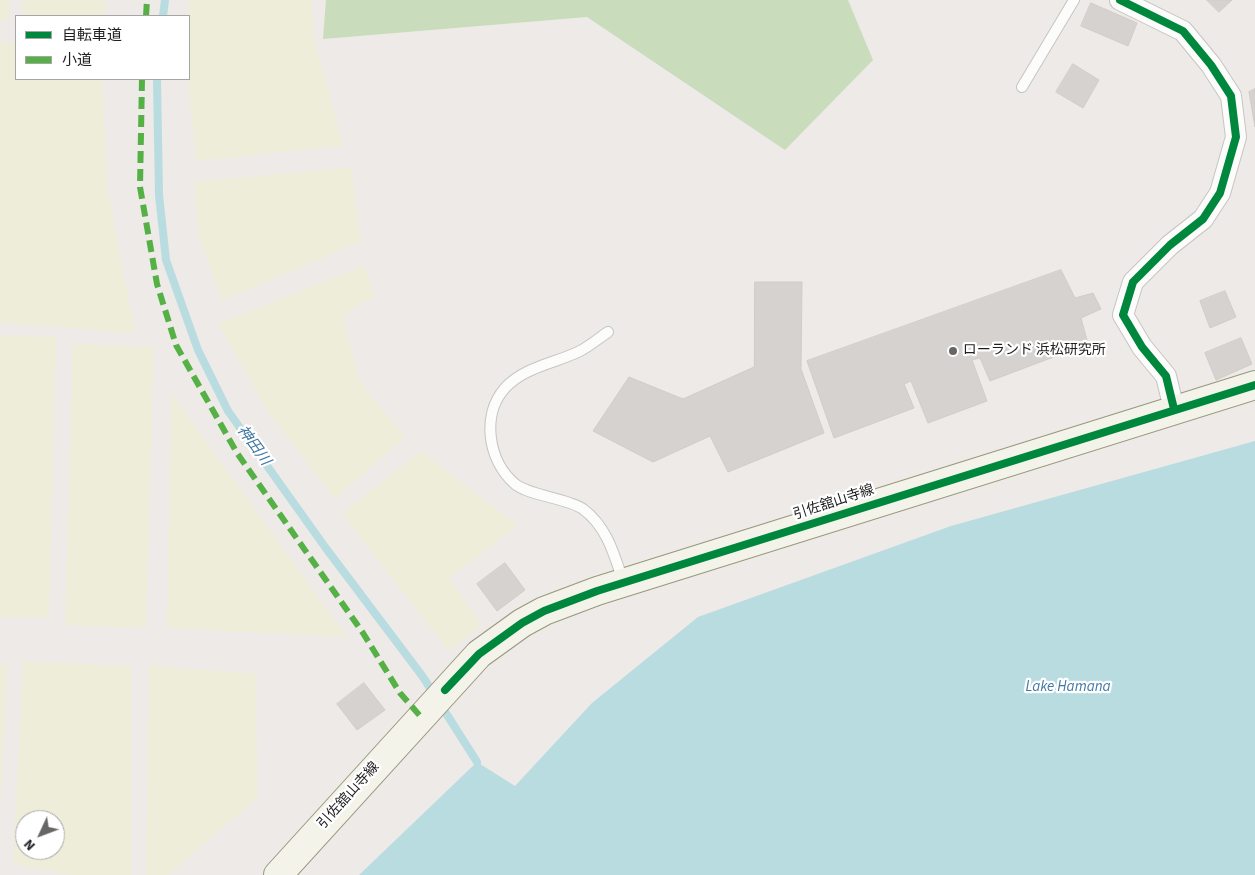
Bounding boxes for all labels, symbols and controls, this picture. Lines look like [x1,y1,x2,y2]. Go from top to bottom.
legend [15,15,190,80]
text: 自転車道 [62,25,122,46]
text: 小道 [62,50,92,71]
place label: ローランド 浜松研究所 [963,343,1106,359]
marker: ローランド 浜松研究所 [947,345,959,357]
water label: 神田川 [232,423,274,469]
street label: 引佐舘山寺線 [791,482,877,524]
water label: Lake Hamana [1025,679,1111,697]
street label: 引佐舘山寺線 [315,759,383,833]
north arrow [15,810,65,860]
text: N [19,834,40,855]

